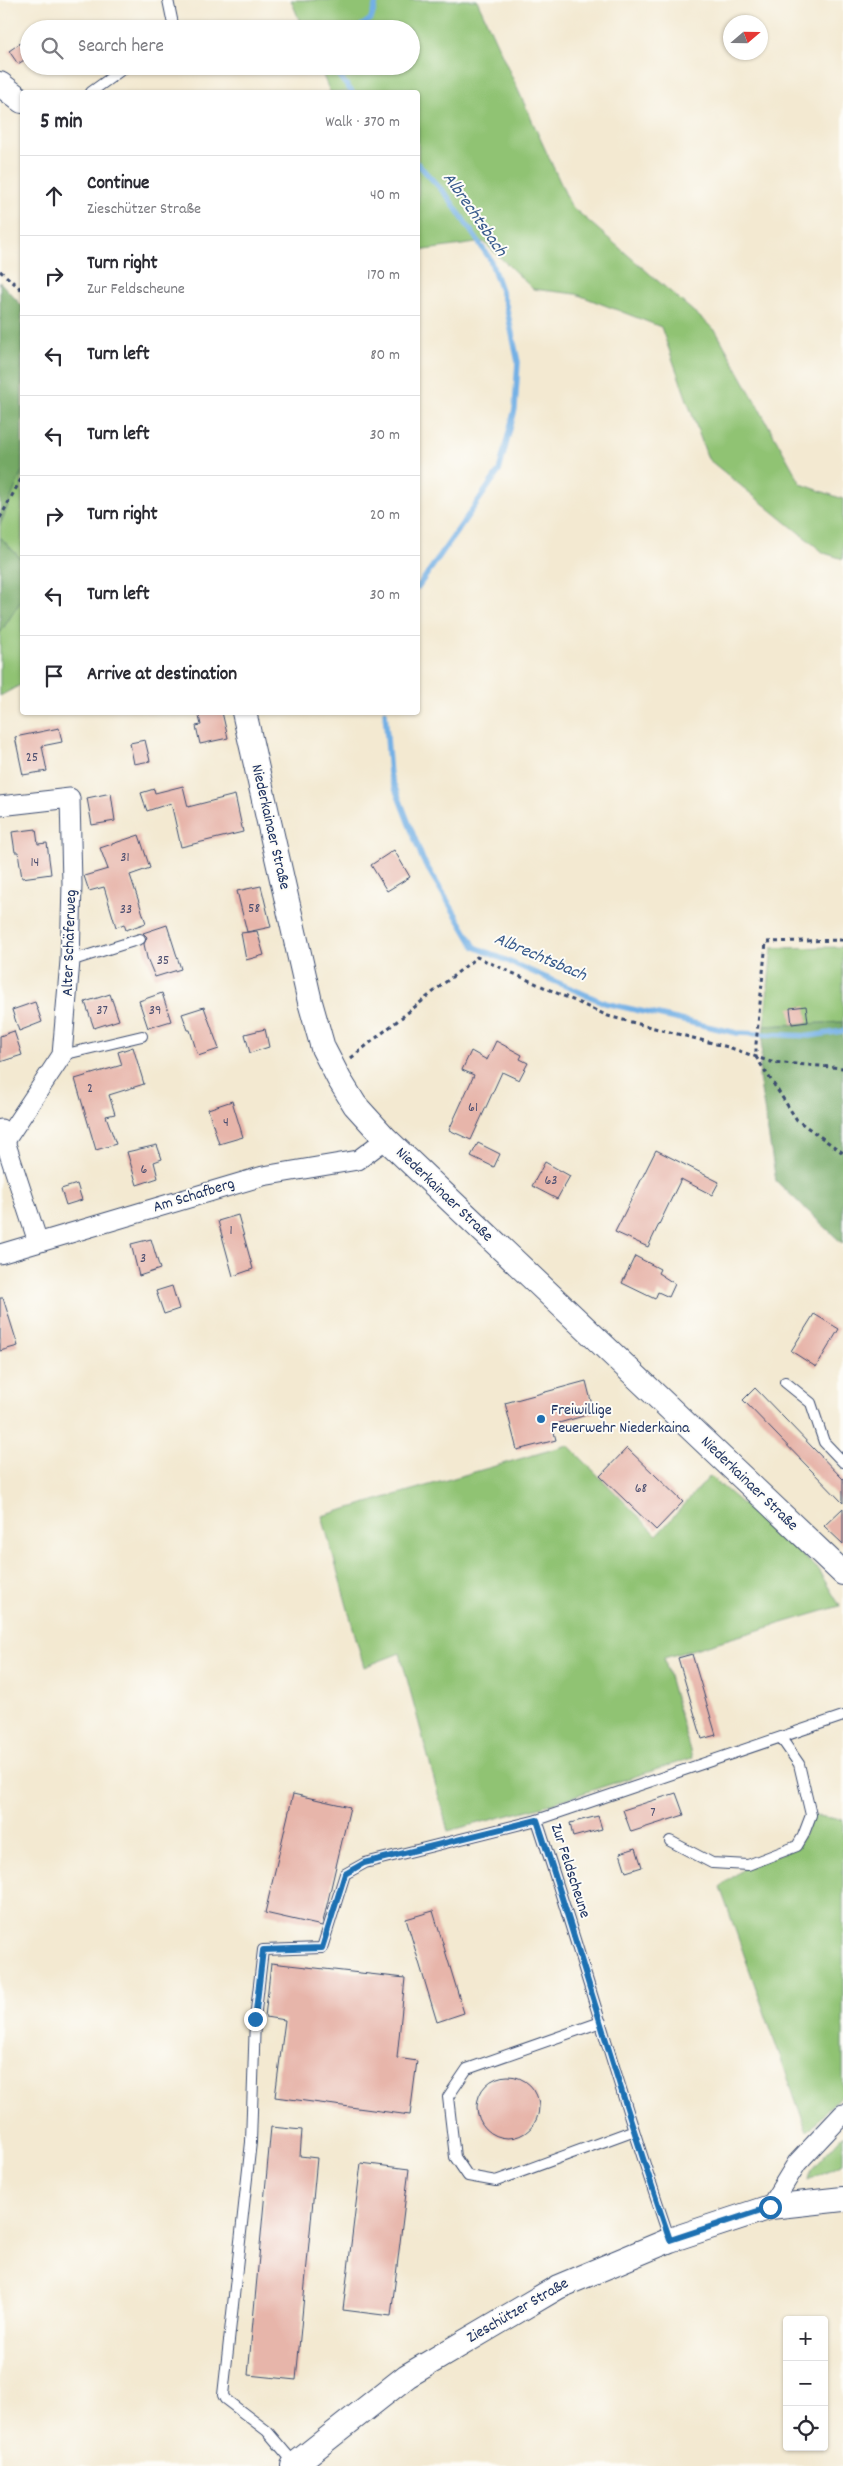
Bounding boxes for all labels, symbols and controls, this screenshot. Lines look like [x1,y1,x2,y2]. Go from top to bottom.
north arrow [723,15,768,60]
search box [20,20,420,75]
icon: search [38,34,66,62]
text: Search here [78,34,164,61]
text: 5 min [40,108,83,138]
text: Walk · 370 m [325,111,400,134]
water label: Albrechtsbach [436,168,513,263]
text: Continue [87,171,149,198]
icon: ahead [40,182,68,210]
text: 40 m [370,184,400,207]
text: Zieschützer Straße [87,198,201,221]
text: Turn right [87,251,158,278]
icon: right [40,262,68,290]
text: 170 m [367,264,400,287]
text: Zur Feldscheune [87,278,185,301]
icon: left [40,342,68,370]
text: Turn left [87,342,150,369]
text: 80 m [370,344,400,367]
icon: left [40,422,68,450]
text: Turn left [87,422,150,449]
text: 30 m [370,424,400,447]
icon: right [40,502,68,530]
text: Turn right [87,502,158,529]
text: 20 m [370,504,400,527]
icon: left [40,582,68,610]
text: Turn left [87,582,150,609]
text: 30 m [370,584,400,607]
icon: arrive [40,662,68,690]
text: Arrive at destination [87,662,237,689]
house number: 25 [26,748,38,768]
street label: Niederkainaer Straße [244,762,296,892]
house number: 31 [120,848,130,868]
house number: 14 [31,853,39,873]
street label: Alter Schäferweg [57,889,83,997]
house number: 58 [248,899,260,919]
house number: 33 [120,900,132,920]
water label: Albrechtsbach [490,927,591,989]
house number: 35 [157,951,169,971]
house number: 37 [96,1001,108,1021]
house number: 39 [149,1001,161,1021]
house number: 2 [87,1079,93,1099]
house number: 61 [468,1098,478,1118]
house number: 4 [223,1113,229,1133]
street label: Niederkainaer Straße [390,1142,498,1248]
house number: 6 [141,1160,148,1180]
house number: 63 [544,1171,558,1191]
street label: Am Schafberg [150,1173,238,1219]
house number: 1 [229,1221,233,1241]
house number: 3 [140,1249,146,1269]
place label: Freiwillige Feuerwehr Niederkaina [551,1399,690,1440]
marker: Freiwillige Feuerwehr Niederkaina [535,1413,547,1425]
street label: Niederkainaer Straße [695,1431,803,1537]
house number: 68 [635,1479,648,1499]
house number: 7 [650,1803,656,1823]
street label: Zur Feldscheune [544,1821,596,1921]
route end [244,2008,267,2031]
route start [759,2196,782,2219]
street label: Zieschützer Straße [463,2273,573,2349]
map controls [783,2316,828,2451]
button: + [783,2316,828,2361]
button: − [783,2361,828,2406]
button: locate [783,2406,828,2451]

